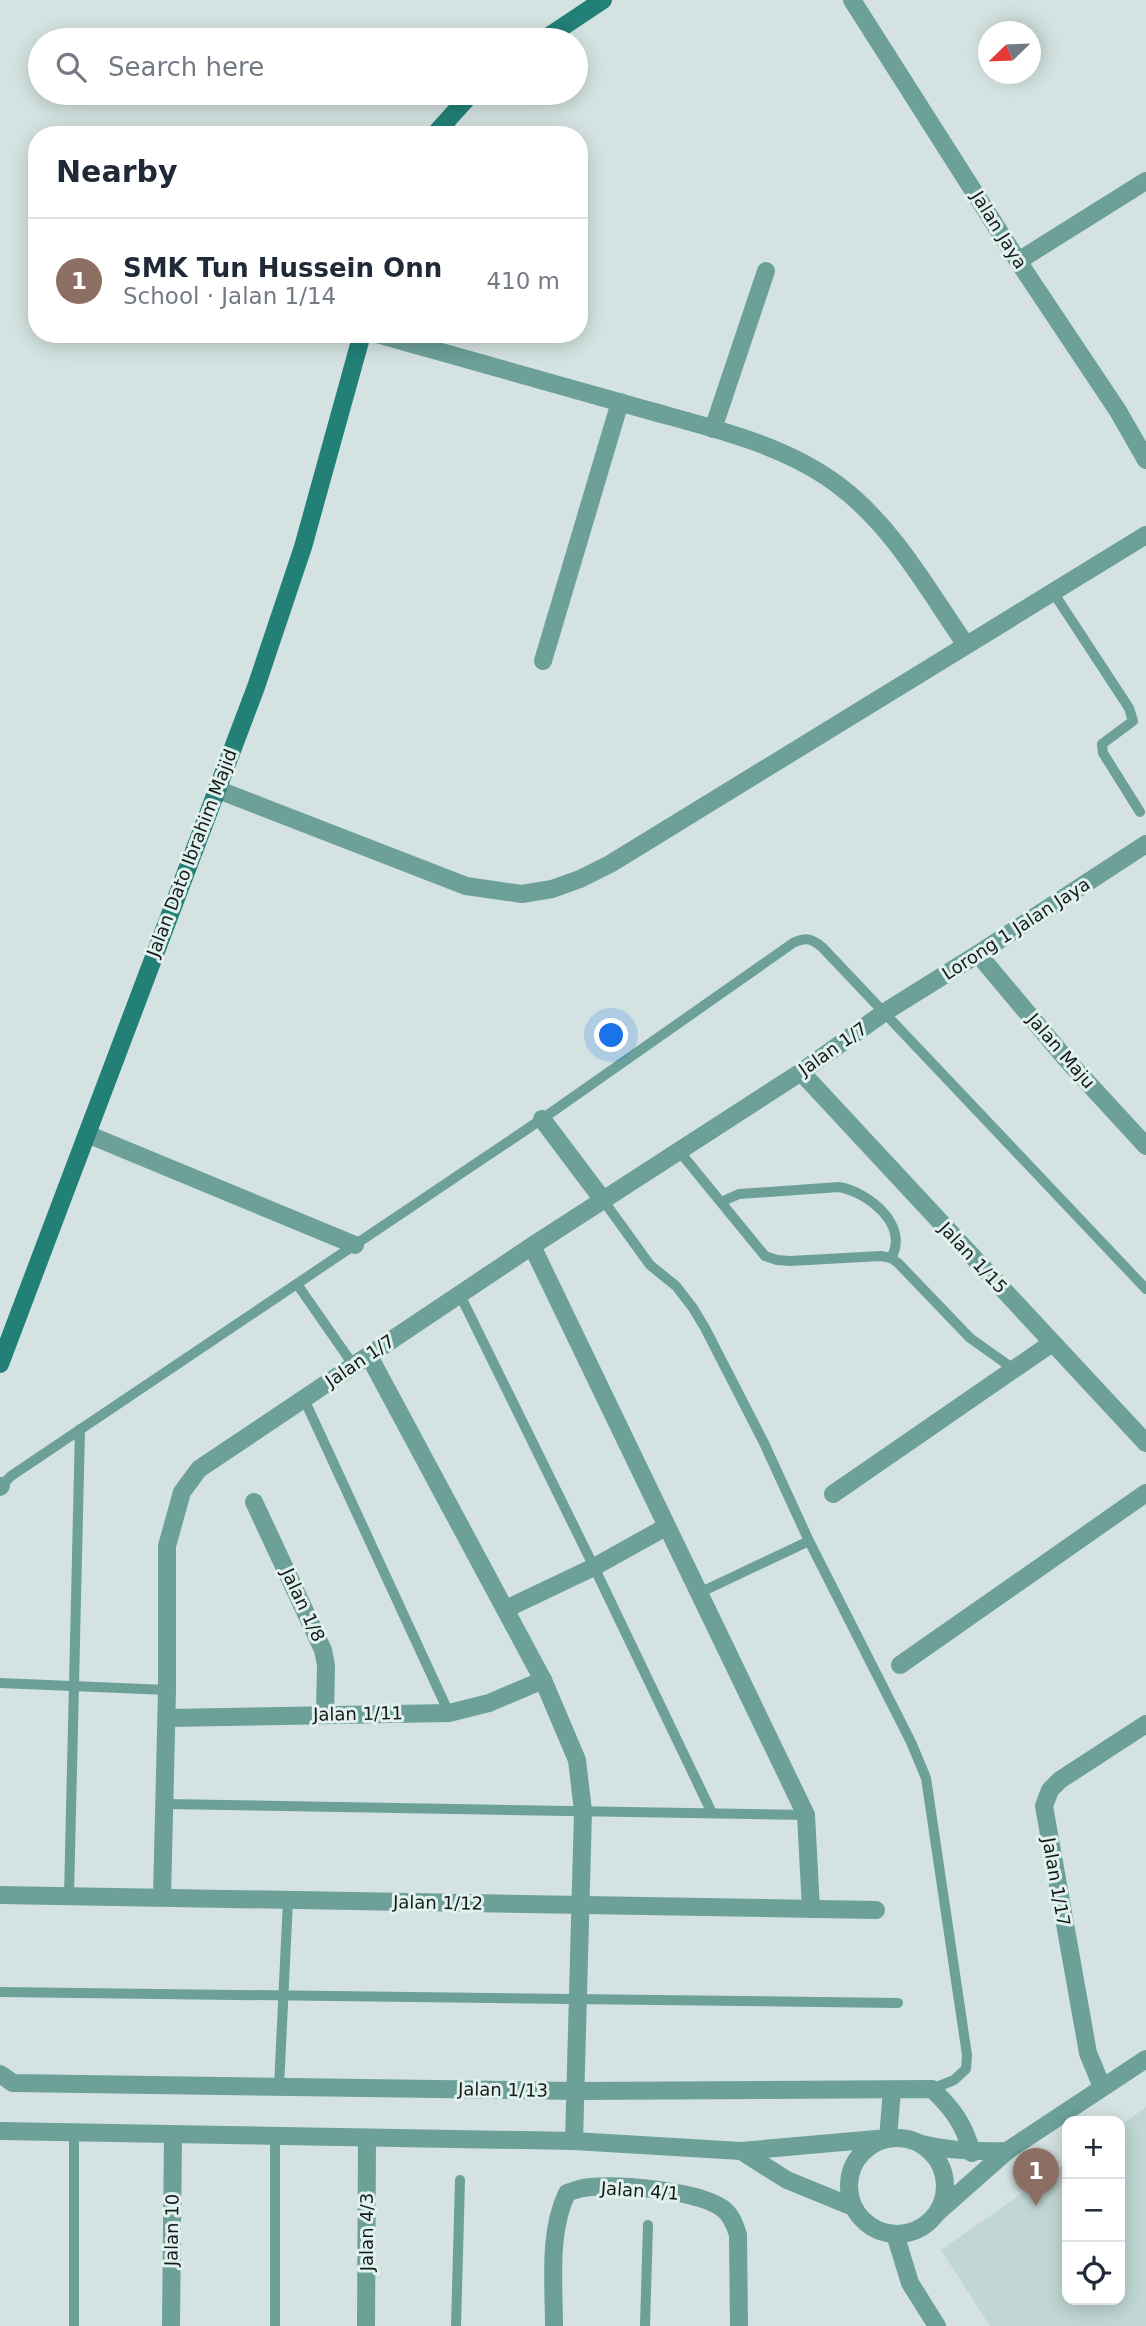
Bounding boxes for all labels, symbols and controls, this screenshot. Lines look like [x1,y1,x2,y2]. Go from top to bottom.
north arrow [978,21,1041,84]
search box [28,28,588,105]
icon: search [52,48,90,86]
text: Search here [108,52,264,82]
text: Nearby [56,154,178,189]
street label: Jalan Jaya [967,186,1032,272]
text: SMK Tun Hussein Onn [123,253,442,283]
text: 1 [71,268,87,294]
text: 410 m [486,268,560,294]
text: School · Jalan 1/14 [123,283,336,309]
street label: Jalan Dato Ibrahim Majid [142,746,241,961]
street label: Lorong 1 Jalan Jaya [938,873,1094,984]
street label: Jalan Maju [1022,1008,1100,1092]
street label: Jalan 1/7 [794,1017,871,1080]
your location [594,1018,628,1052]
street label: Jalan 1/15 [934,1217,1012,1298]
street label: Jalan 1/7 [320,1330,398,1392]
street label: Jalan 1/8 [277,1564,330,1645]
street label: Jalan 1/11 [312,1702,403,1725]
street label: Jalan 1/17 [1038,1835,1075,1928]
street label: Jalan 1/12 [392,1891,483,1914]
street label: Jalan 1/13 [457,2078,548,2101]
map controls [1062,2116,1125,2305]
button: + [1062,2116,1125,2179]
pin: 1 [1013,2148,1059,2206]
street label: Jalan 4/1 [599,2177,680,2204]
button: − [1062,2179,1125,2242]
street label: Jalan 4/3 [356,2193,377,2272]
street label: Jalan 10 [160,2194,183,2267]
button: locate [1062,2242,1125,2305]

